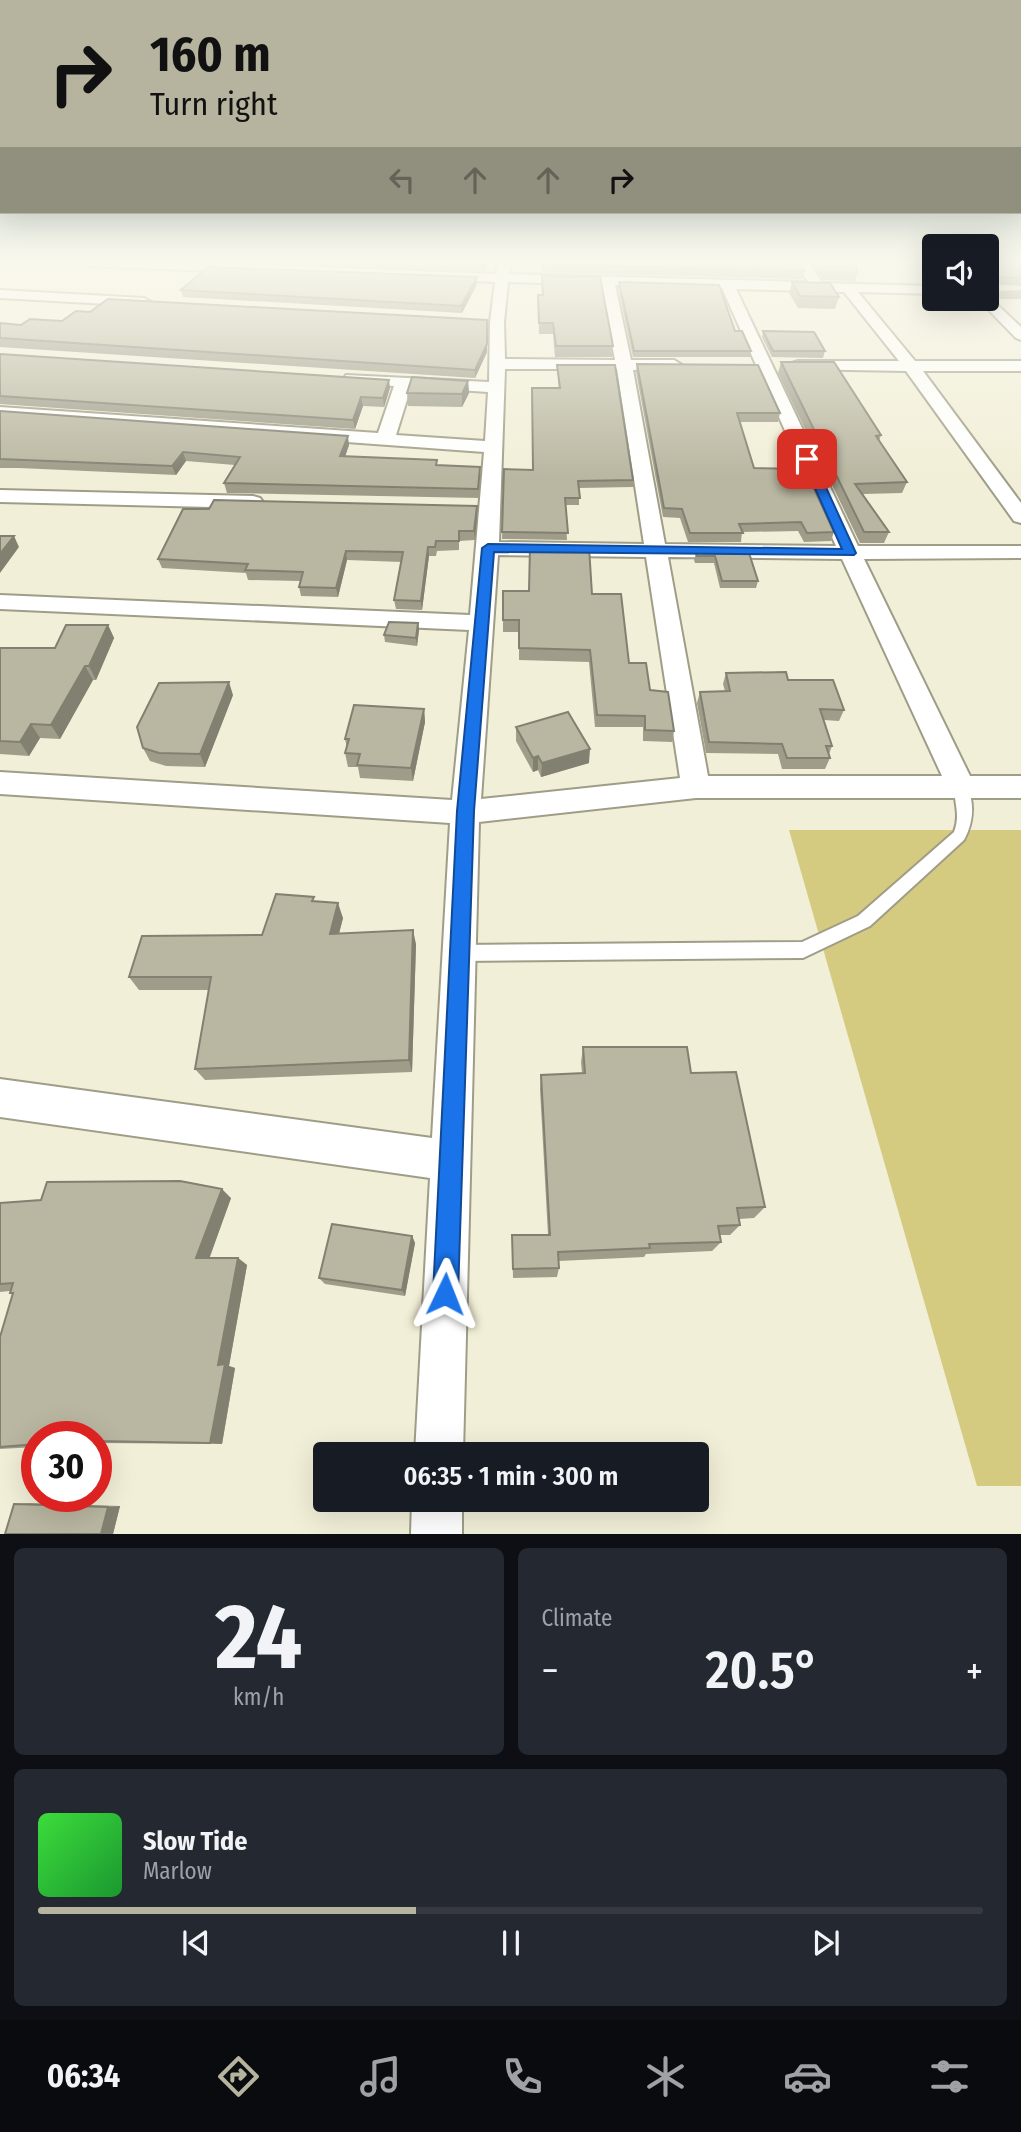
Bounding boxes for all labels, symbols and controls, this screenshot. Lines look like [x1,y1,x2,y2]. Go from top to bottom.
text: 160 m [150,25,271,84]
icon: right [35,28,126,119]
text: Turn right [150,85,277,123]
icon: left [383,161,421,199]
icon: ahead [456,161,494,199]
icon: ahead [529,161,567,199]
icon: right [602,161,640,199]
map controls [922,234,999,311]
button: sound [922,234,999,311]
pin [777,429,837,489]
icon: arrive [788,440,826,478]
position arrow [408,1257,482,1331]
speed limit sign: 30 [21,1421,112,1512]
text: 06:35 · 1 min · 300 m [404,1461,618,1492]
text: 24 [215,1583,302,1692]
text: Climate [542,1604,612,1632]
text: 20.5° [706,1639,819,1702]
text: − [542,1648,559,1694]
text: + [966,1648,983,1694]
text: km/h [233,1683,284,1711]
text: Slow Tide [143,1826,247,1857]
text: Marlow [143,1857,212,1885]
icon: previous [177,1924,215,1962]
icon: pause [492,1924,530,1962]
icon: next [807,1924,845,1962]
icon: directions [214,2052,263,2101]
icon: music [356,2052,405,2101]
icon: phone [498,2052,547,2101]
icon: climate [641,2052,690,2101]
icon: car [783,2052,832,2101]
icon: filters [925,2052,974,2101]
text: 06:34 [47,2057,120,2095]

